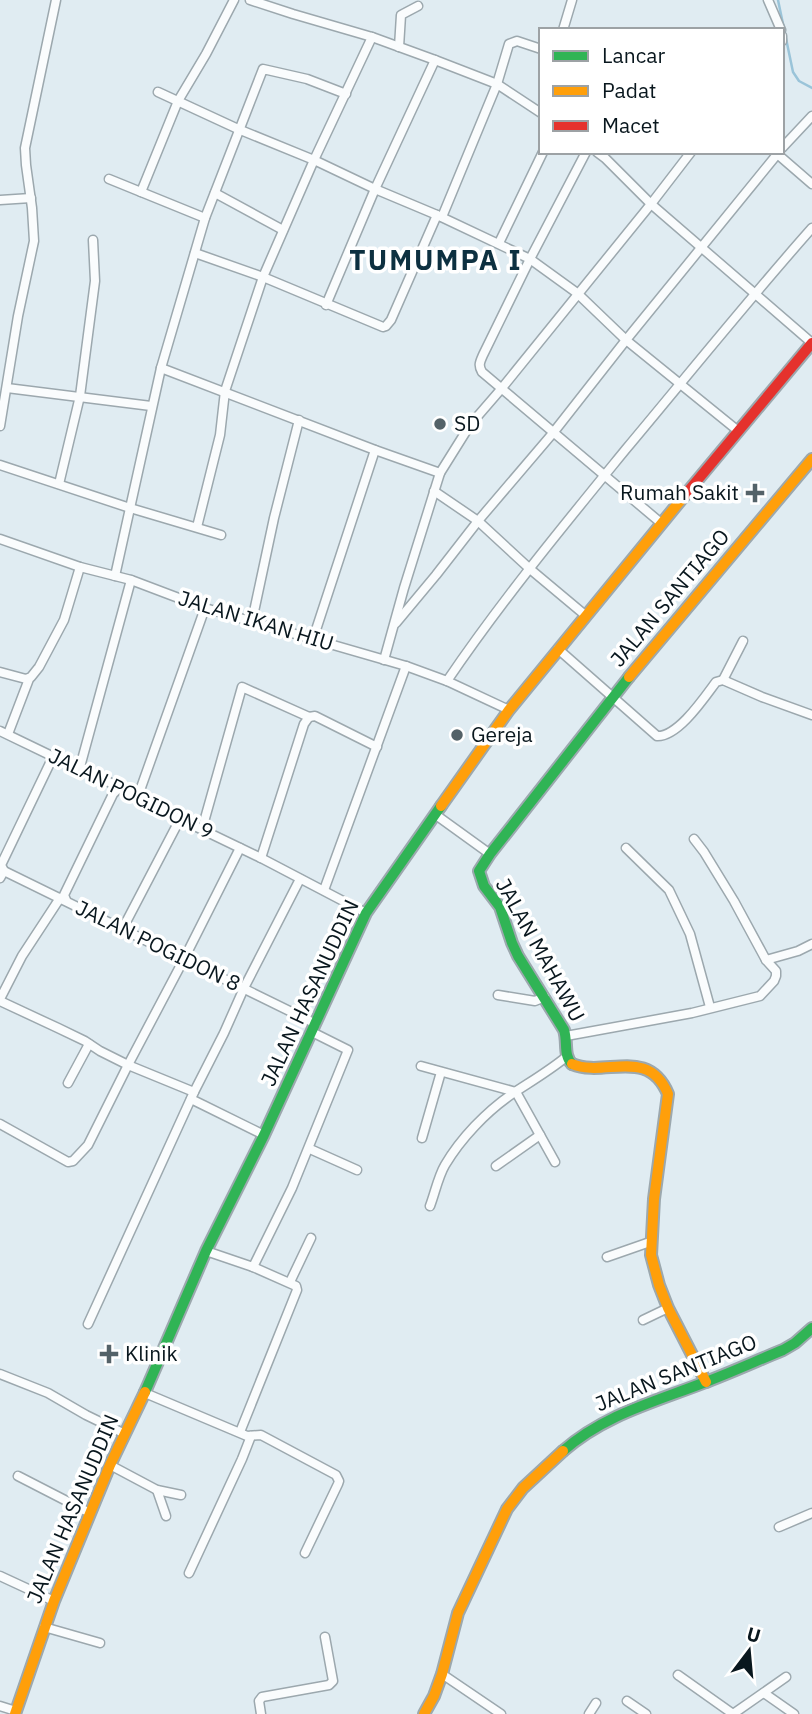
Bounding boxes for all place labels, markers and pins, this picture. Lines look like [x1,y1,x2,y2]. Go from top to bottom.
place label: SD [454,409,480,437]
marker: SD [432,416,448,432]
place label: Rumah Sakit [620,478,739,506]
marker: Rumah Sakit [745,483,765,503]
place label: Gereja [471,720,533,748]
marker: Gereja [449,727,465,743]
place label: Klinik [125,1339,178,1367]
marker: Klinik [99,1344,119,1364]

